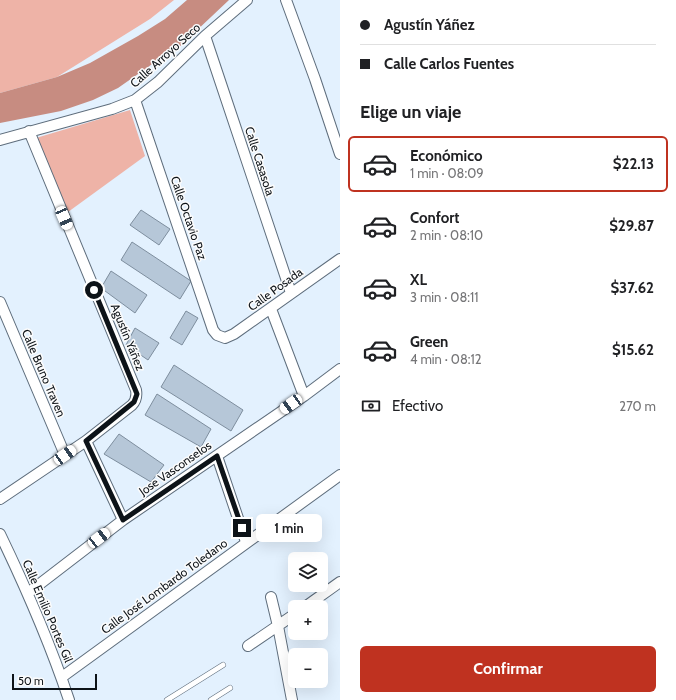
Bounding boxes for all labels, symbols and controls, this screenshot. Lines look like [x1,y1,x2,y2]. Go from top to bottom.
text: Agustín Yáñez [384,16,475,34]
street label: Calle Arroyo Seco [127,19,203,90]
text: Calle Carlos Fuentes [384,55,514,73]
text: Elige un viaje [360,101,461,123]
street label: Calle Casasola [242,125,278,198]
icon: car [362,146,398,182]
text: Económico [410,147,482,165]
text: $22.13 [613,155,654,173]
text: 1 min · 08:09 [410,165,484,181]
street label: Calle Octavio Paz [168,174,210,262]
car [54,205,74,231]
icon: car [362,208,398,244]
text: Confort [410,209,459,227]
text: $29.87 [609,217,654,235]
text: 2 min · 08:10 [410,227,483,243]
street label: Calle Posada [245,264,306,314]
icon: car [362,270,398,306]
text: XL [410,271,427,289]
text: $37.62 [610,279,654,297]
route start [85,281,103,299]
text: 3 min · 08:11 [410,289,478,305]
street label: Agustín Yáñez [108,301,148,373]
street label: Calle Bruno Traven [19,327,69,419]
icon: car [362,332,398,368]
text: Green [410,333,448,351]
text: $15.62 [612,341,654,359]
text: 4 min · 08:12 [410,351,482,367]
car [278,392,304,416]
icon: cash [360,395,382,417]
text: Efectivo [392,397,443,415]
text: 270 m [619,398,656,414]
street label: Jose Vasconselos [135,437,214,499]
car [52,443,78,467]
callout: 1 min [256,514,322,542]
route end [233,519,251,537]
text: 1 min [274,520,304,536]
car [86,526,112,550]
street label: Calle José Lombardo Toledano [98,535,230,637]
map controls [288,552,328,688]
button: layers [288,552,328,592]
street label: Calle Emilio Portes Gil [20,557,76,665]
button: + [288,600,328,640]
button: Confirmar [360,646,656,692]
button: − [288,648,328,688]
scale bar [12,672,97,691]
text: 50 m [18,674,44,688]

